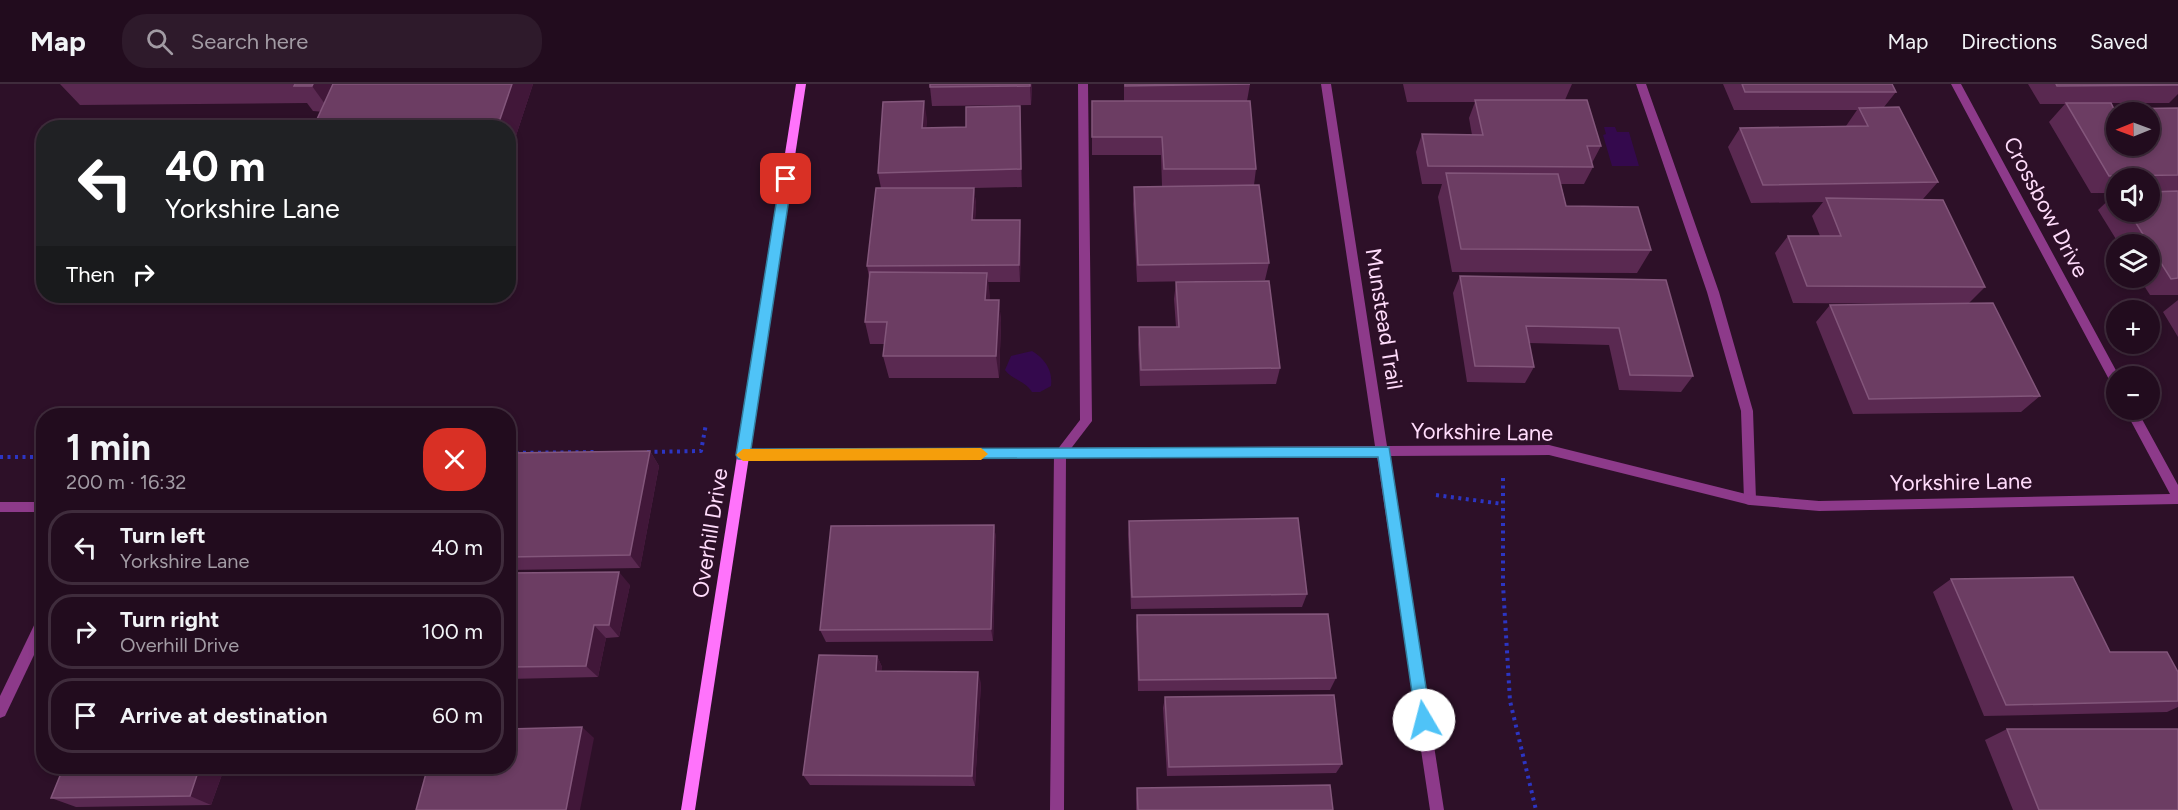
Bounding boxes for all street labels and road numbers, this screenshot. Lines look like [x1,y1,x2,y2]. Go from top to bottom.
street label: Crossbow Drive [1998,132,2094,282]
street label: Munstead Trail [1359,246,1409,392]
street label: Yorkshire Lane [1411,417,1553,447]
street label: Overhill Drive [686,466,734,600]
street label: Yorkshire Lane [1890,467,2032,497]

